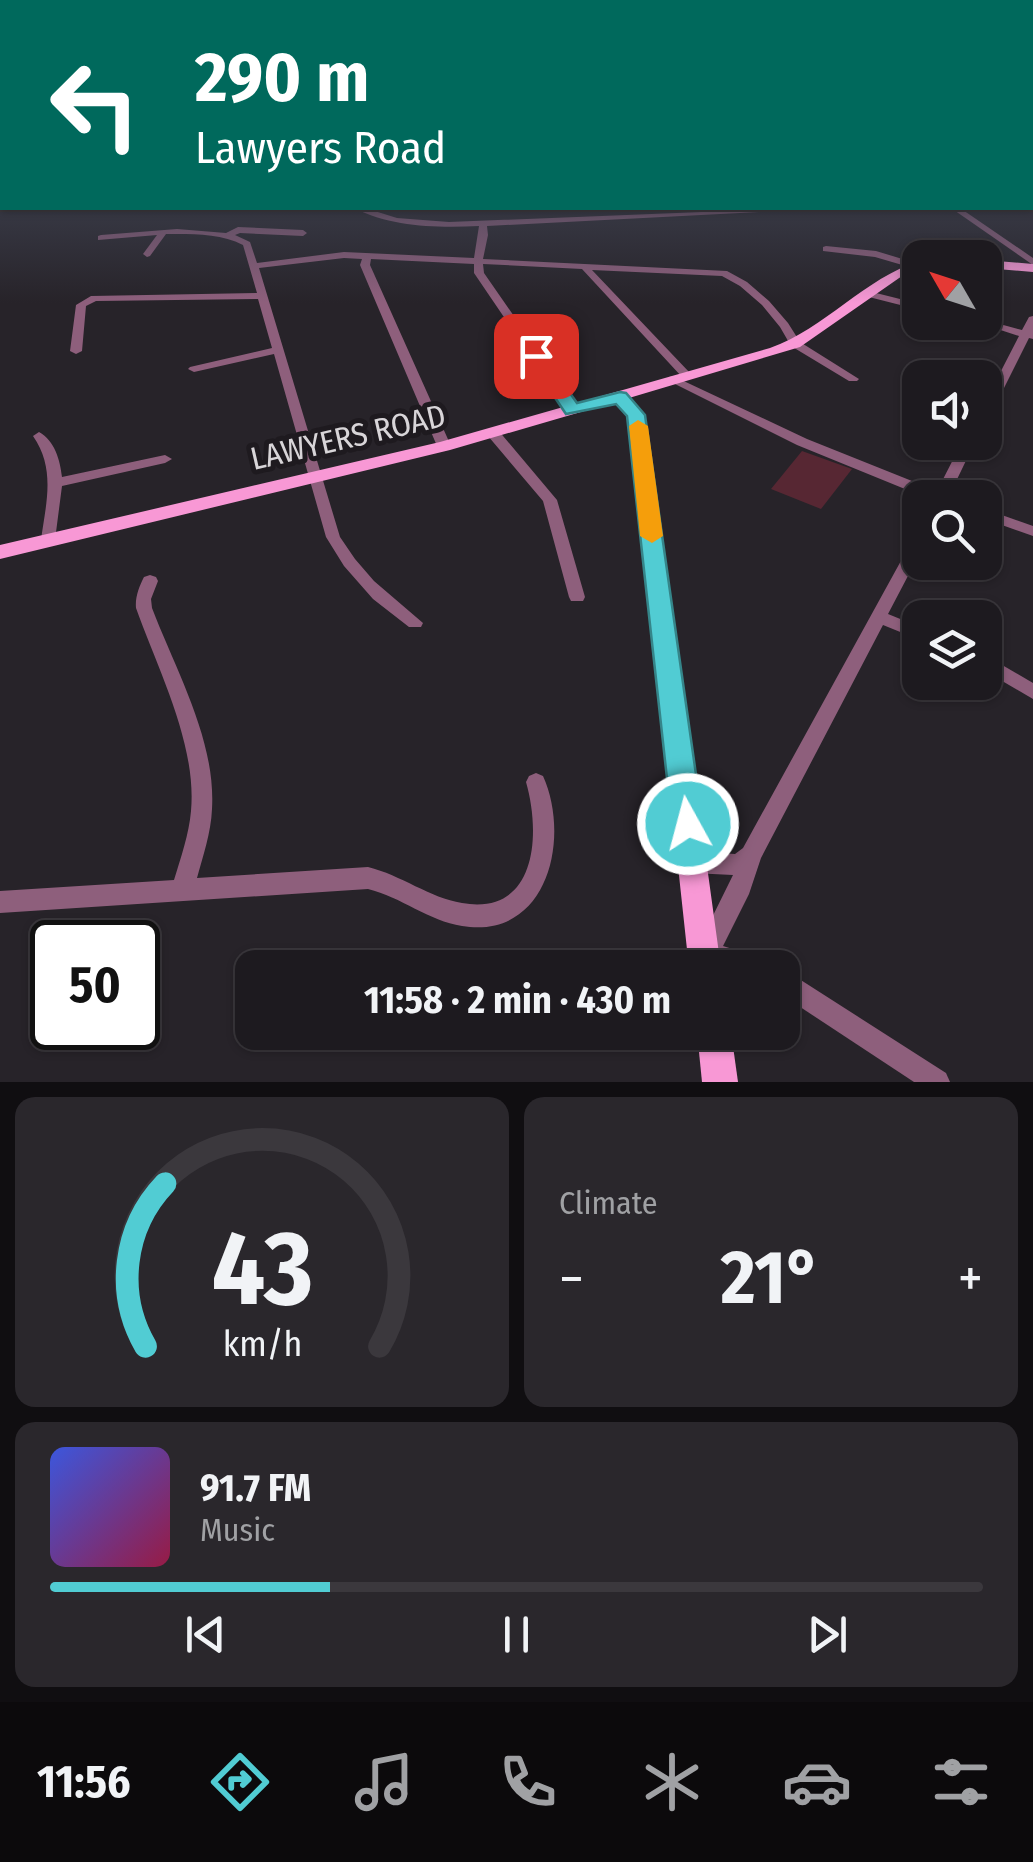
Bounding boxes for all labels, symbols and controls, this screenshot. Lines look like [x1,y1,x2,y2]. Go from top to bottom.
text: 290 m [195,36,369,120]
icon: left [30,40,160,170]
text: Lawyers Road [195,121,446,175]
north arrow [902,240,1002,340]
map controls [902,240,1002,700]
pin [494,314,579,399]
icon: arrive [509,329,564,384]
button: sound [902,360,1002,460]
street label: LAWYERS ROAD [247,396,449,478]
button: search [902,480,1002,580]
button: layers [902,600,1002,700]
position arrow [636,772,740,876]
speed limit sign: 50 [30,920,160,1050]
text: 11:58 · 2 min · 430 m [364,977,671,1023]
text: Climate [559,1184,658,1222]
text: 43 [211,1207,313,1332]
text: 21° [721,1233,821,1323]
text: − [559,1246,584,1312]
text: + [958,1246,983,1312]
text: km/h [222,1323,302,1365]
text: 91.7 FM [200,1465,311,1511]
text: Music [200,1511,275,1549]
icon: previous [178,1607,233,1662]
icon: pause [489,1607,544,1662]
icon: next [800,1607,855,1662]
icon: directions [205,1747,275,1817]
icon: music [349,1747,419,1817]
icon: phone [493,1747,563,1817]
icon: climate [637,1747,707,1817]
icon: car [782,1747,852,1817]
icon: filters [926,1747,996,1817]
text: 11:56 [37,1755,131,1809]

